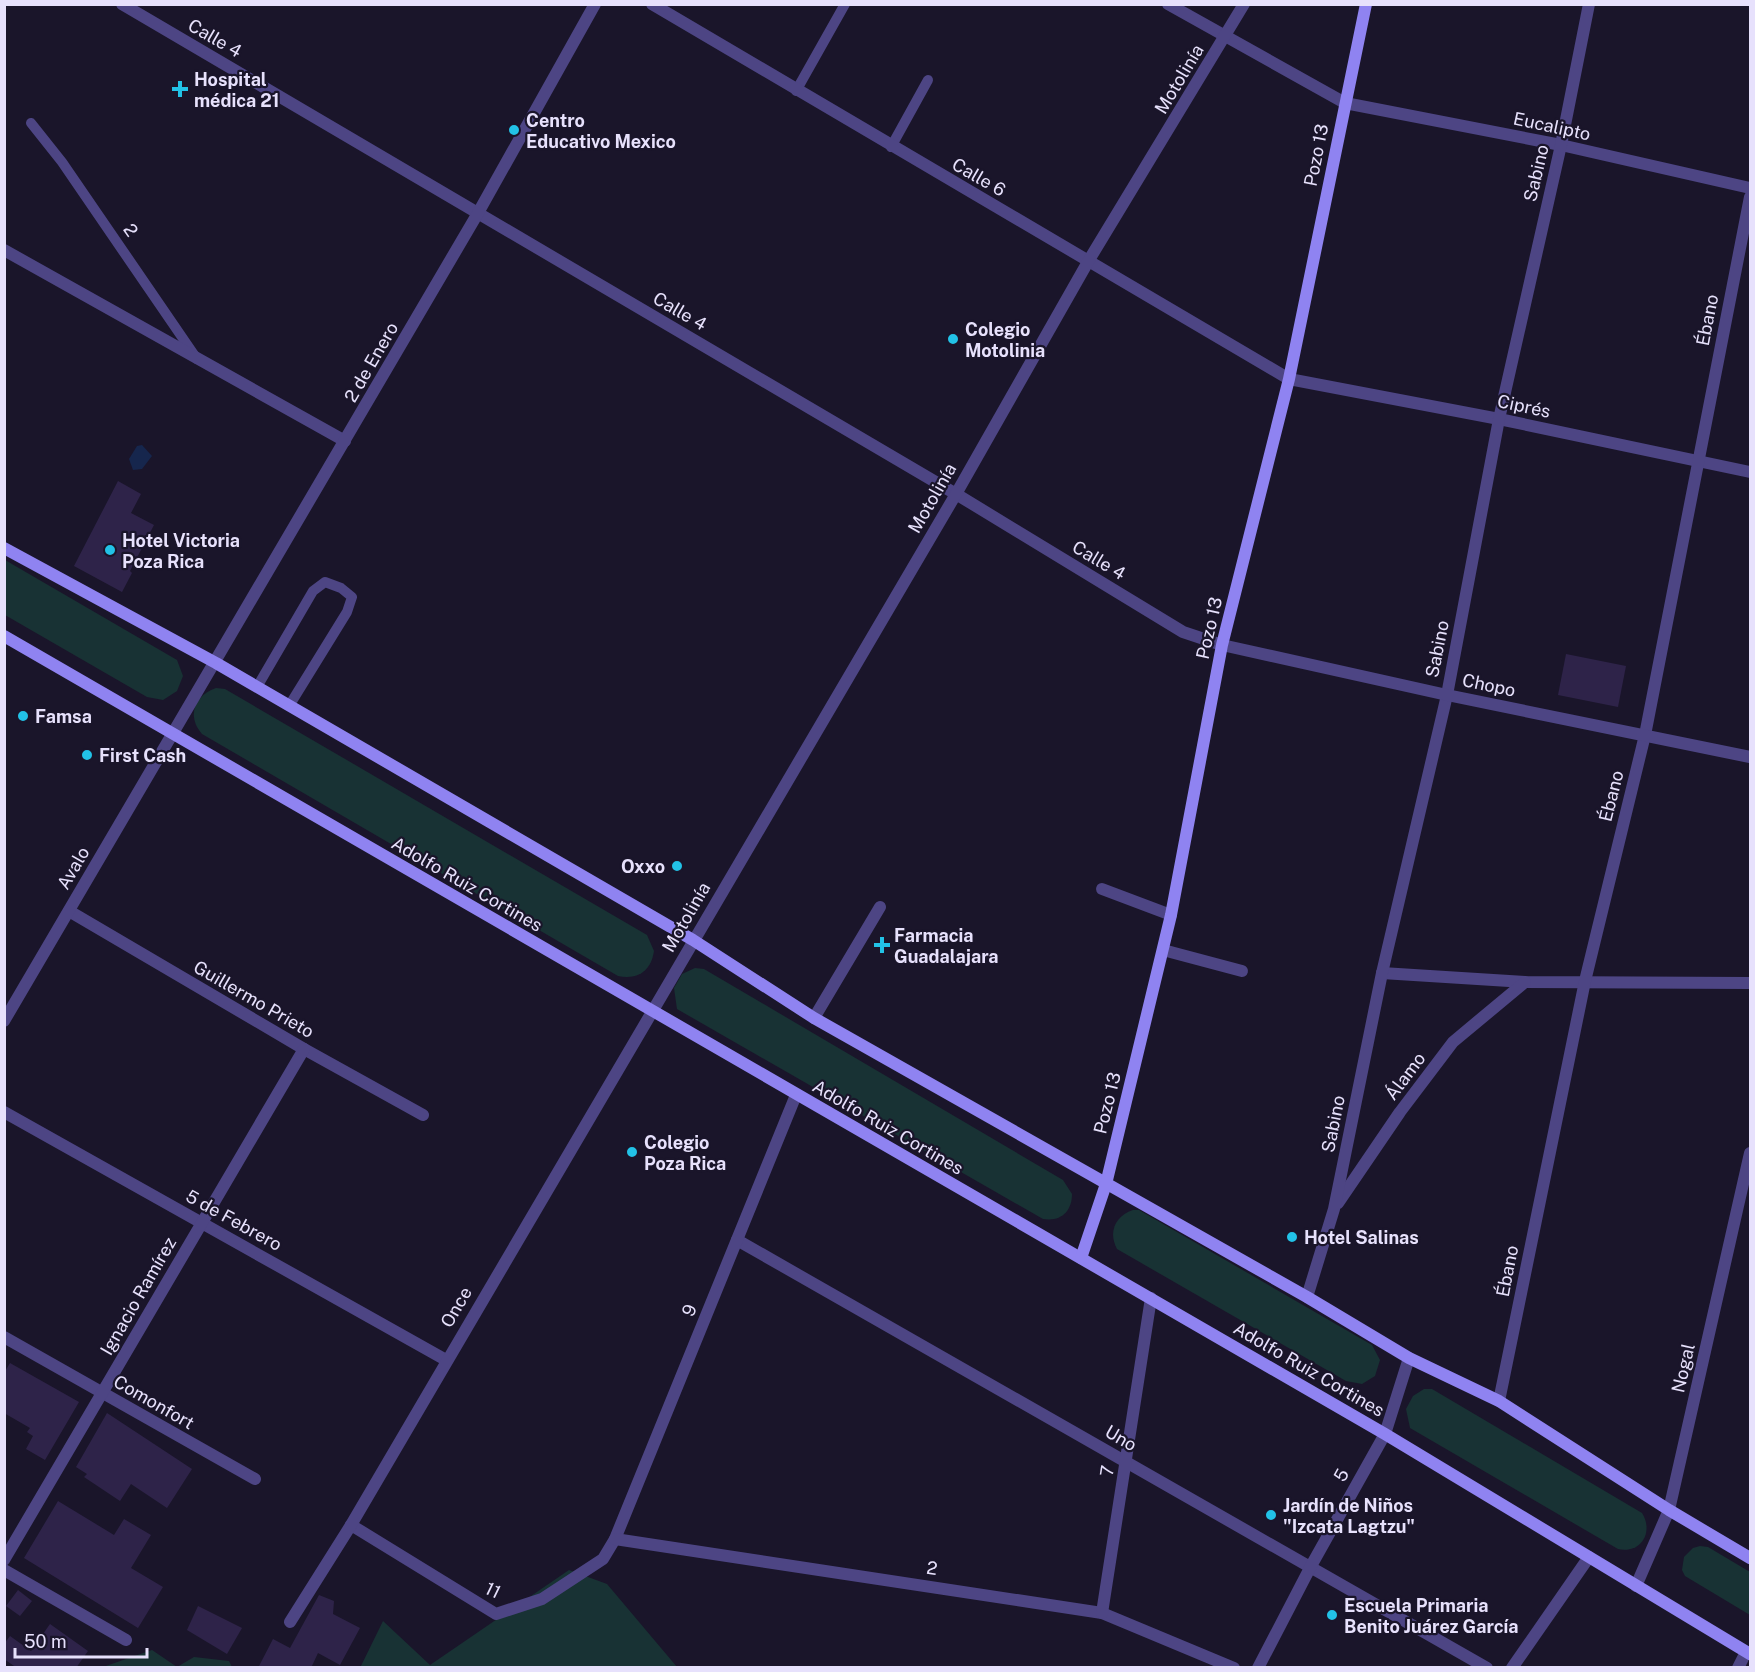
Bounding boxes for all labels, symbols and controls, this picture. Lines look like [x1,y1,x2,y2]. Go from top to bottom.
street label: Calle 4 [185,14,245,62]
street label: Motolinía [1150,41,1208,117]
place label: Hospital médica 21 [194,69,280,111]
marker: Hospital médica 21 [171,80,189,98]
street label: Eucalipto [1512,108,1592,144]
place label: Centro Educativo Mexico [526,110,676,152]
street label: Pozo 13 [1300,122,1332,188]
marker: Centro Educativo Mexico [507,123,521,137]
street label: Sabino [1519,142,1553,204]
street label: Calle 6 [949,153,1009,201]
street label: 2 [119,220,143,240]
street label: Calle 4 [650,287,710,335]
street label: Ébano [1691,292,1722,348]
street label: 2 de Enero [340,318,402,406]
place label: Colegio Motolinia [965,319,1045,361]
marker: Colegio Motolinia [946,332,960,346]
street label: Ciprés [1495,390,1553,422]
street label: Motolinía [904,459,960,537]
place label: Hotel Victoria Poza Rica [122,530,240,572]
street label: Calle 4 [1069,536,1129,584]
marker: Hotel Victoria Poza Rica [103,543,117,557]
street label: Pozo 13 [1192,595,1226,661]
street label: Sabino [1421,619,1453,679]
street label: Chopo [1460,669,1518,701]
place label: Famsa [35,706,92,727]
marker: Famsa [16,709,30,723]
place label: First Cash [99,745,186,766]
marker: First Cash [80,748,94,762]
street label: Ébano [1594,768,1627,824]
street label: Adolfo Ruiz Cortines [388,832,546,936]
street label: Avalo [52,843,94,893]
place label: Oxxo [621,856,665,877]
marker: Oxxo [670,859,684,873]
street label: Motolinía [658,878,714,956]
place label: Farmacia Guadalajara [894,925,999,967]
marker: Farmacia Guadalajara [875,938,889,952]
street label: Guillermo Prieto [190,956,318,1042]
street label: Álamo [1380,1048,1430,1104]
street label: Pozo 13 [1089,1070,1125,1136]
street label: Adolfo Ruiz Cortines [809,1075,967,1179]
street label: Sabino [1317,1094,1349,1154]
place label: Colegio Poza Rica [644,1132,726,1174]
marker: Colegio Poza Rica [625,1145,639,1159]
street label: 5 de Febrero [182,1185,286,1255]
place label: Hotel Salinas [1304,1227,1419,1248]
marker: Hotel Salinas [1285,1230,1299,1244]
street label: Ignacio Ramírez [96,1233,180,1359]
street label: Ébano [1491,1243,1522,1299]
street label: Once [436,1283,476,1331]
street label: 9 [677,1301,701,1319]
street label: Adolfo Ruiz Cortines [1230,1317,1388,1421]
street label: Nogal [1667,1341,1699,1395]
street label: Comonfort [110,1371,198,1433]
street label: Uno [1101,1421,1141,1455]
street label: 7 [1096,1464,1118,1478]
street label: 5 [1329,1465,1353,1485]
place label: Jardín de Niños "Izcata Lagtzu" [1283,1495,1415,1537]
marker: Jardín de Niños "Izcata Lagtzu" [1264,1508,1278,1522]
street label: 2 [925,1557,939,1579]
street label: 11 [482,1577,504,1603]
place label: Escuela Primaria Benito Juárez García [1344,1595,1519,1637]
marker: Escuela Primaria Benito Juárez García [1325,1608,1339,1622]
scale bar [15,1621,147,1659]
text: 50 m [24,1631,67,1652]

